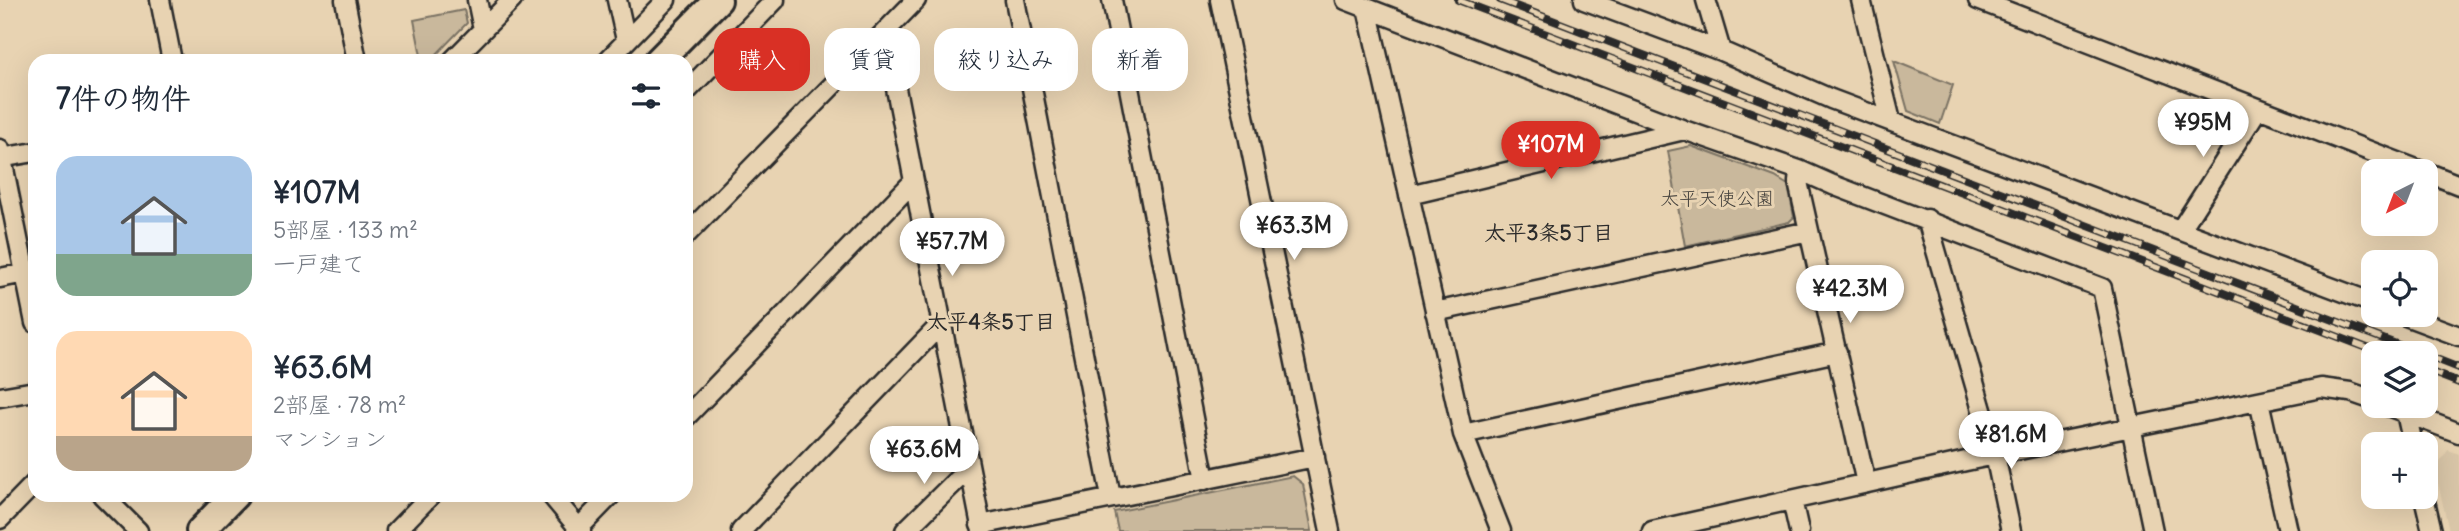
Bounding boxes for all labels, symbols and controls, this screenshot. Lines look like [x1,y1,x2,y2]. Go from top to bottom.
chip: 購入 [714,28,810,91]
chip: 賃貸 [824,28,920,91]
chip: 絞り込み [934,28,1078,91]
chip: 新着 [1092,28,1188,91]
icon: filters [627,77,665,115]
text: 7件の物件 [56,79,191,117]
pin: ¥95M [2162,100,2244,159]
text: ¥95M [2174,107,2232,136]
pin: ¥107M [1502,122,1600,181]
text: ¥107M [1517,129,1585,158]
north arrow [2361,159,2438,236]
map controls [2361,159,2438,509]
text: ¥107M [273,173,361,211]
icon: home [112,184,196,268]
park label: 太平天使公園 [1660,186,1774,210]
pin: ¥63.3M [1237,202,1351,262]
text: ¥63.3M [1256,210,1332,239]
text: 5部屋 · 133 m² [273,215,418,244]
pin: ¥57.7M [895,218,1009,278]
district label: 太平3条5丁目 [1484,219,1614,246]
text: ¥57.7M [916,226,988,255]
text: 一戸建て [273,249,365,278]
button: locate [2361,250,2438,327]
pin: ¥42.3M [1793,266,1907,325]
text: ¥42.3M [1812,273,1888,302]
district label: 太平4条5丁目 [926,308,1056,335]
button: layers [2361,341,2438,418]
text: ¥63.6M [273,348,373,386]
icon: home [112,359,196,443]
text: 2部屋 · 78 m² [273,390,406,419]
pin: ¥81.6M [1954,412,2068,471]
text: ¥81.6M [1975,419,2047,448]
text: マンション [273,424,387,453]
pin: ¥63.6M [867,426,981,486]
button: + [2361,432,2438,509]
text: ¥63.6M [886,434,962,463]

